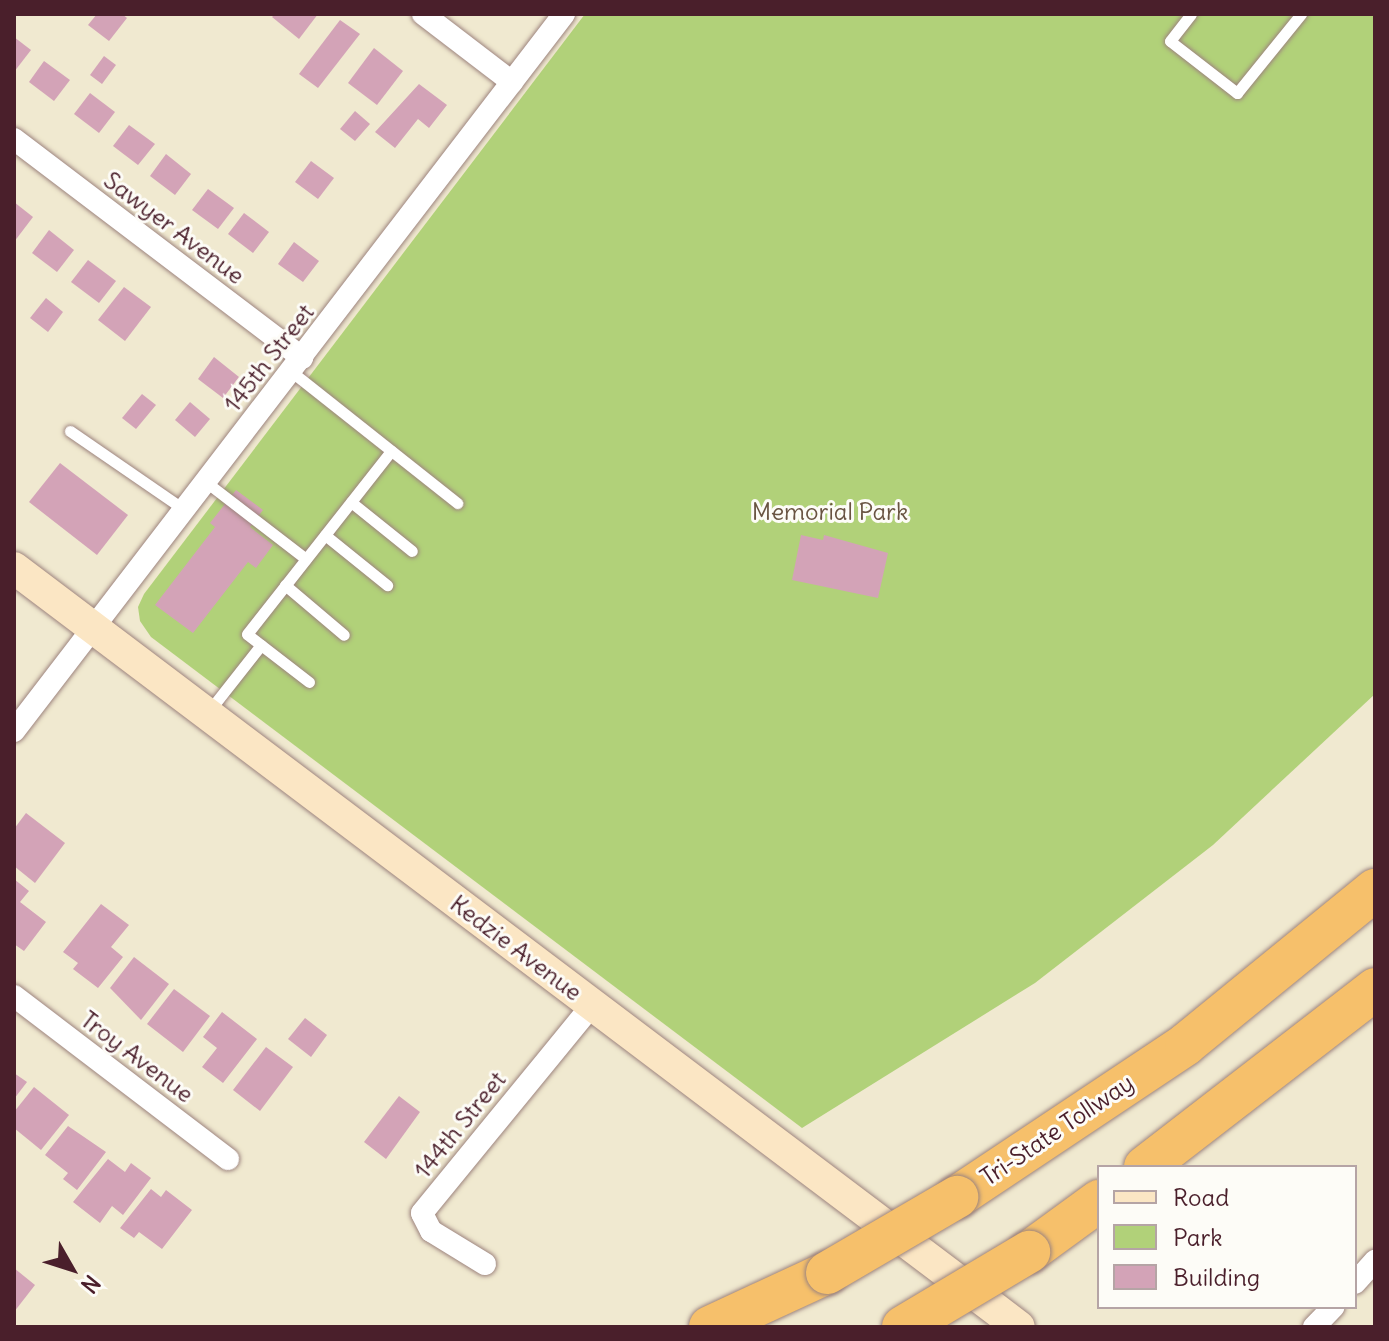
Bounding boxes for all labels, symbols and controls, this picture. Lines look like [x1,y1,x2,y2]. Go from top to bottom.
street label: Sawyer Avenue [98,166,250,290]
street label: 145th Street [218,298,320,418]
park label: Memorial Park [752,498,908,526]
street label: Kedzie Avenue [445,889,587,1007]
street label: Troy Avenue [75,1005,199,1109]
street label: 144th Street [408,1066,512,1184]
street label: Tri-State Tollway [975,1068,1139,1192]
legend [1097,1165,1357,1309]
text: Road [1173,1182,1229,1212]
text: Park [1173,1222,1223,1252]
north arrow [32,1229,112,1309]
text: Building [1173,1262,1260,1292]
text: N [75,1269,106,1299]

